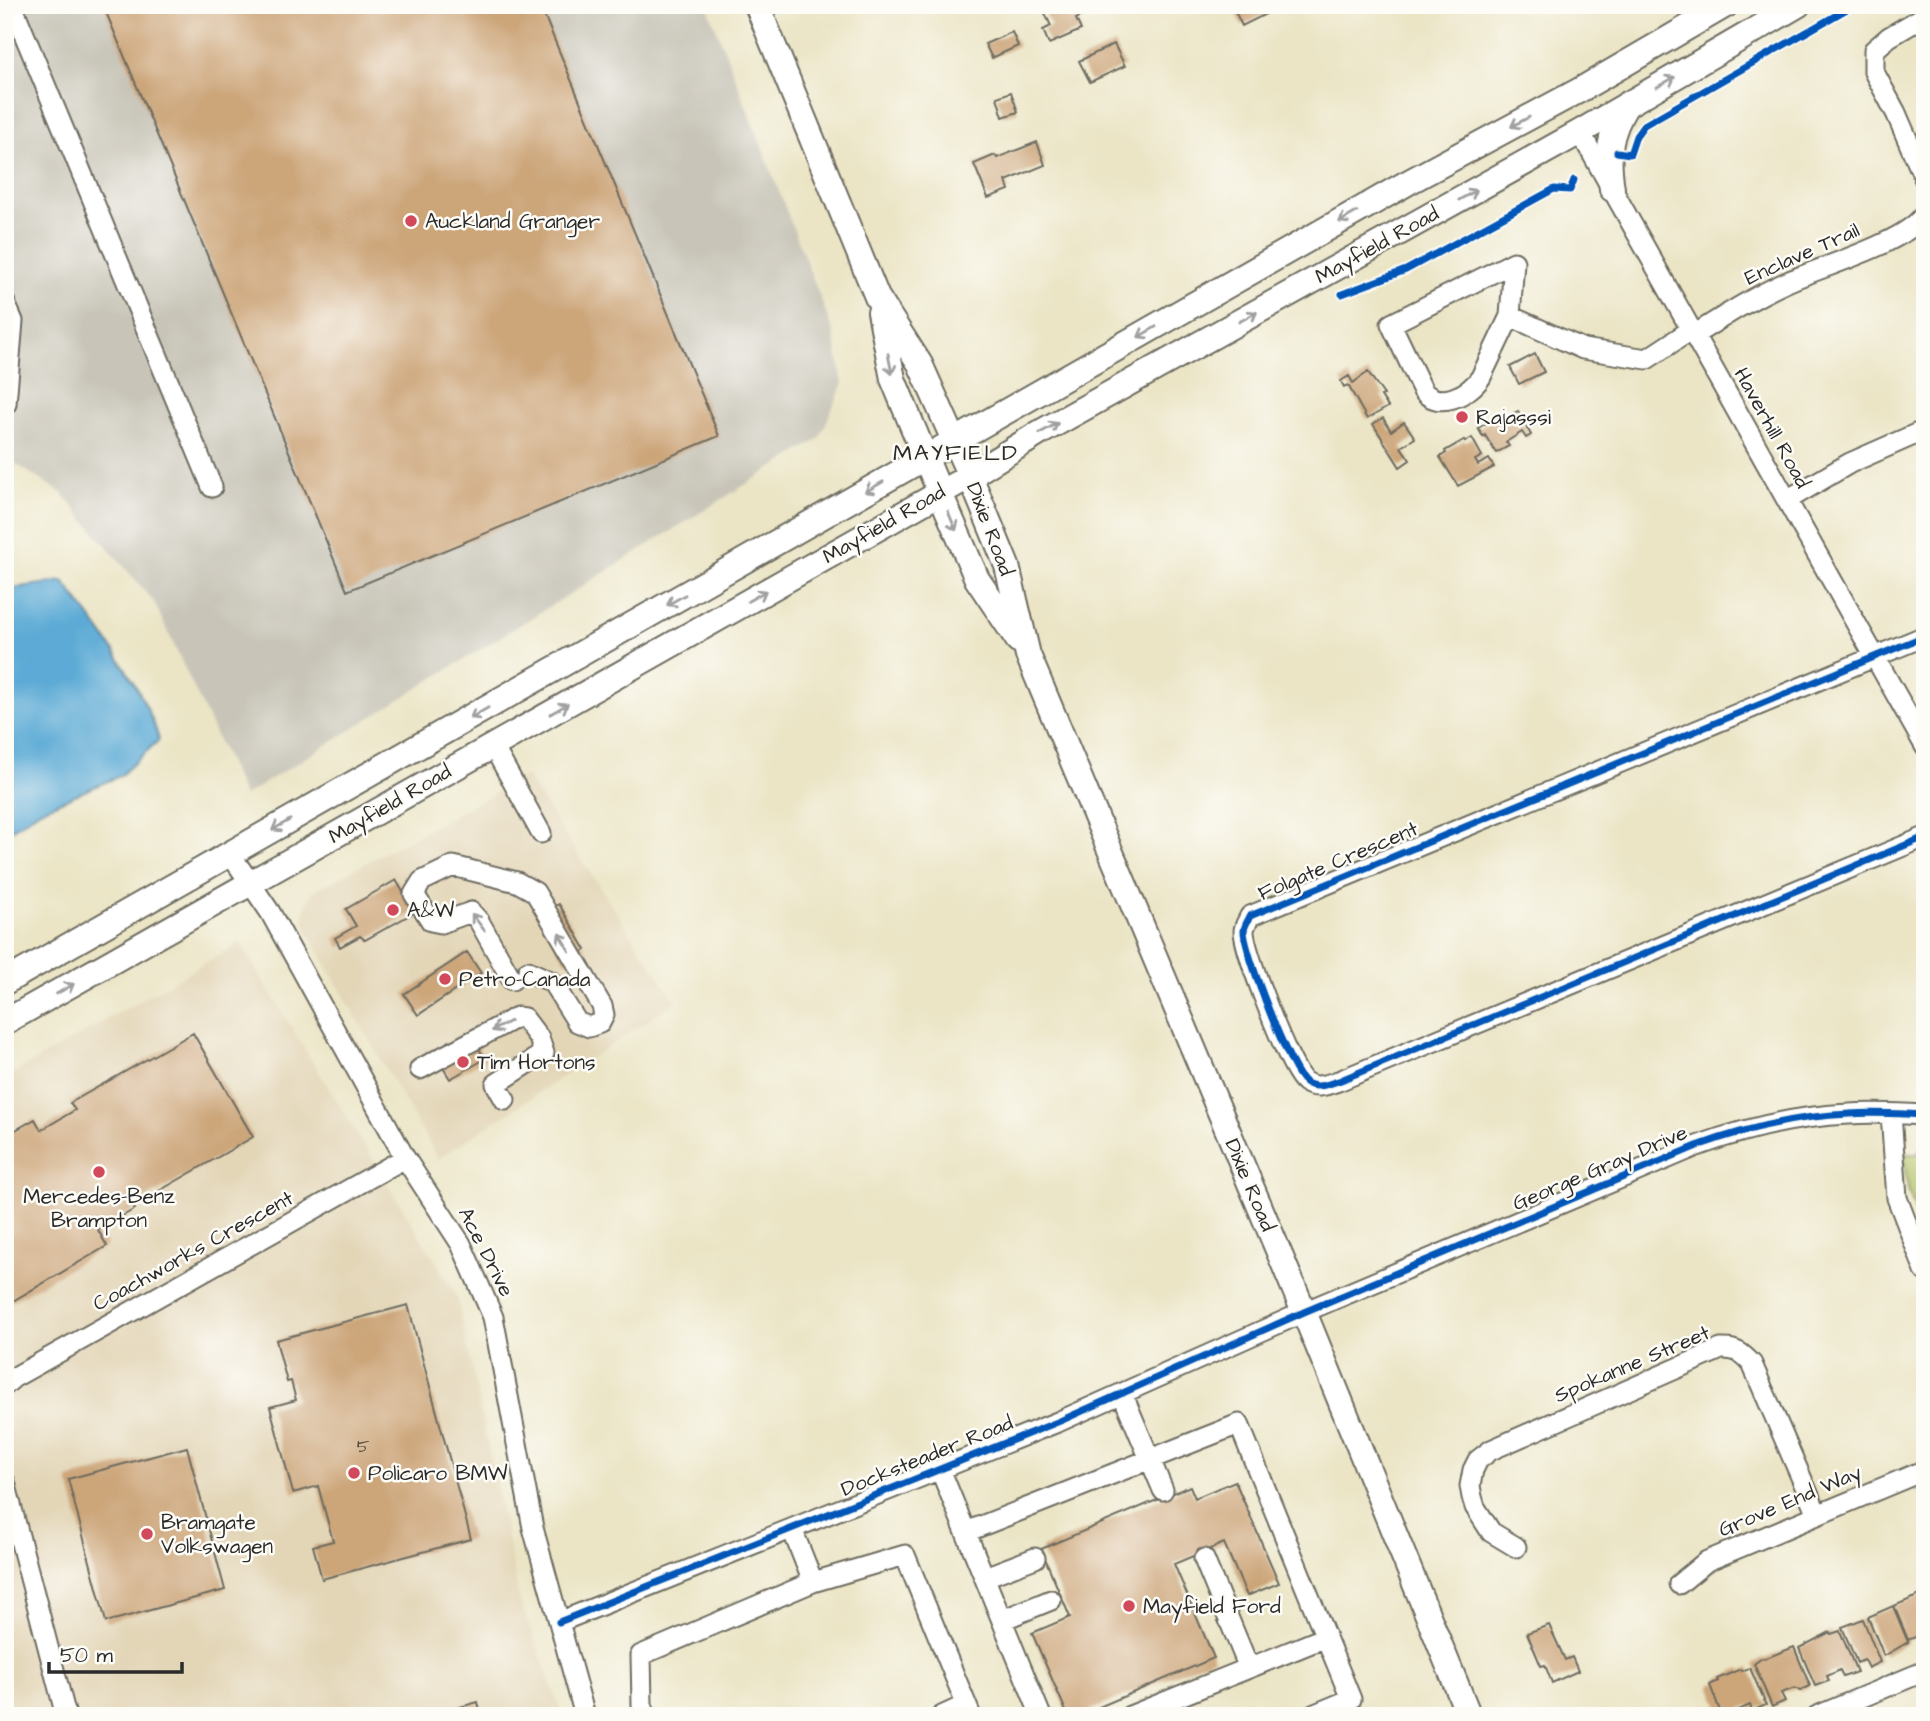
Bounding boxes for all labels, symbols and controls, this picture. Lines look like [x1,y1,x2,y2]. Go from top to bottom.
one-way arrow [1655,75,1676,88]
one-way arrow [1510,115,1530,129]
one-way arrow [1458,187,1478,201]
street label: Mayfield Road [1310,199,1445,293]
place label: Auckland Granger [425,207,600,238]
one-way arrow [1338,210,1358,224]
marker: Auckland Granger [403,213,419,229]
street label: Enclave Trail [1740,216,1864,292]
one-way arrow [1237,310,1258,323]
one-way arrow [1137,325,1157,339]
one-way arrow [884,352,898,375]
street label: Haverhill Road [1727,362,1817,494]
place label: Rajasssi [1476,403,1551,432]
marker: Rajasssi [1454,409,1470,425]
one-way arrow [1039,421,1059,435]
district label: MAYFIELD [893,437,1019,469]
street label: Mayfield Road [817,477,952,573]
street label: Dixie Road [959,478,1021,580]
one-way arrow [864,481,884,495]
one-way arrow [946,510,959,531]
one-way arrow [746,589,767,602]
one-way arrow [667,593,687,607]
one-way arrow [549,701,569,715]
one-way arrow [469,706,489,720]
street label: Mayfield Road [323,757,458,853]
street label: Folgate Crescent [1253,814,1424,910]
one-way arrow [271,819,292,832]
place label: A&W [407,896,455,925]
marker: A&W [385,902,401,918]
one-way arrow [470,913,485,931]
one-way arrow [557,932,571,952]
place label: Petro-Canada [459,965,591,994]
marker: Petro-Canada [437,971,453,987]
one-way arrow [54,982,74,996]
one-way arrow [491,1019,512,1033]
place label: Tim Hortons [477,1048,595,1077]
marker: Tim Hortons [455,1054,471,1070]
street label: George Gray Drive [1508,1118,1693,1220]
street label: Dixie Road [1218,1134,1283,1236]
marker: Mercedes-Benz Brampton [91,1164,107,1180]
place label: Mercedes-Benz Brampton [23,1182,175,1236]
street label: Coachworks Crescent [87,1183,299,1318]
street label: Ace Drive [451,1202,521,1302]
street label: Spokanne Street [1550,1318,1715,1411]
street label: Docksteader Road [837,1408,1018,1504]
house number: 5 [357,1434,370,1459]
street label: Grove End Way [1714,1458,1867,1546]
place label: Policaro BMW [368,1459,508,1488]
marker: Policaro BMW [346,1465,362,1481]
place label: Bramgate Volkswagen [161,1508,273,1563]
marker: Bramgate Volkswagen [139,1526,155,1542]
place label: Mayfield Ford [1143,1592,1281,1623]
marker: Mayfield Ford [1121,1598,1137,1614]
scale bar [49,1630,182,1674]
text: 50 m [60,1641,114,1670]

